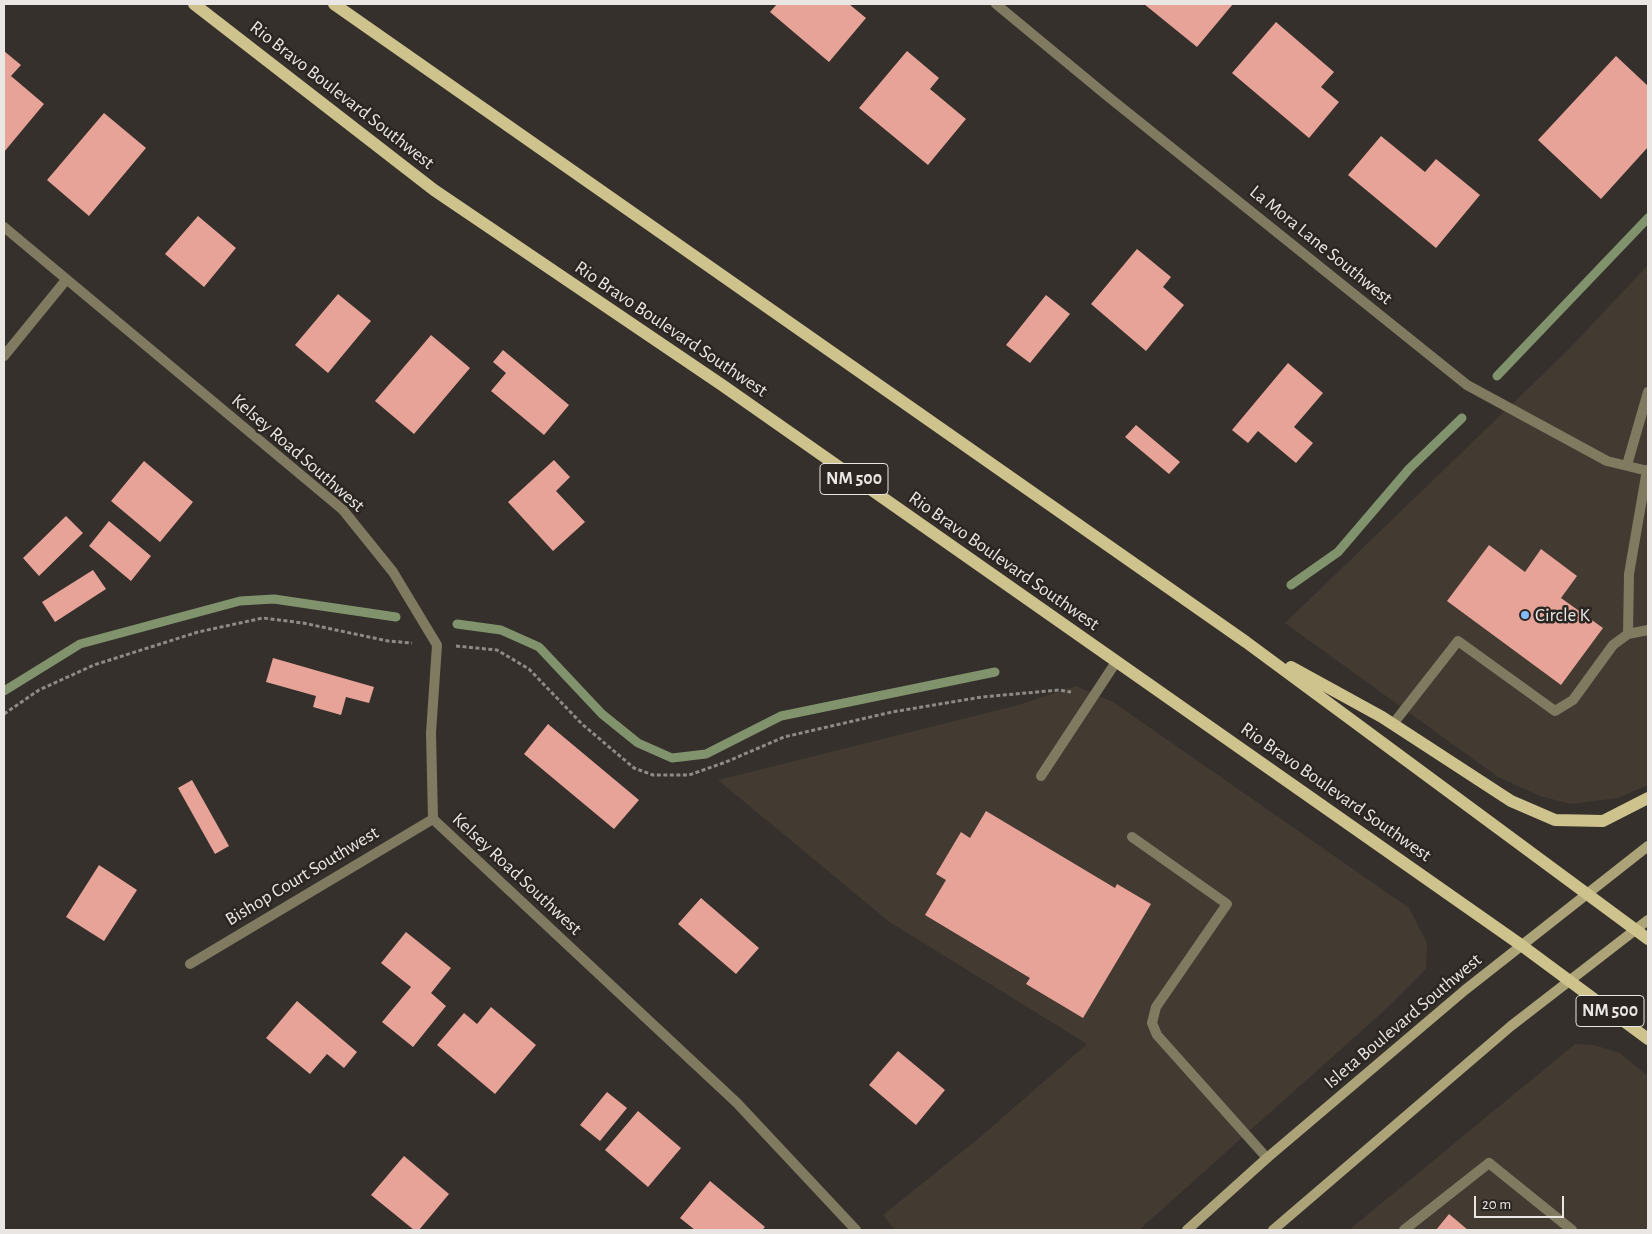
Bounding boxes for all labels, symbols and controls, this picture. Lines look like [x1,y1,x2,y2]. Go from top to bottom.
street label: Rio Bravo Boulevard Southwest [245,16,439,174]
street label: La Mora Lane Southwest [1245,180,1397,310]
street label: Rio Bravo Boulevard Southwest [570,256,772,402]
street label: Kelsey Road Southwest [227,389,369,517]
road number: NM 500 [820,464,888,494]
street label: Rio Bravo Boulevard Southwest [904,486,1104,636]
place label: Circle K [1535,604,1590,626]
marker: Circle K [1519,609,1531,621]
street label: Rio Bravo Boulevard Southwest [1236,717,1436,867]
street label: Kelsey Road Southwest [447,808,587,940]
street label: Bishop Court Southwest [221,821,383,931]
street label: Isleta Boulevard Southwest [1320,948,1486,1094]
road number: NM 500 [1576,996,1644,1026]
scale bar [1477,1186,1567,1218]
text: 20 m [1482,1197,1511,1212]

